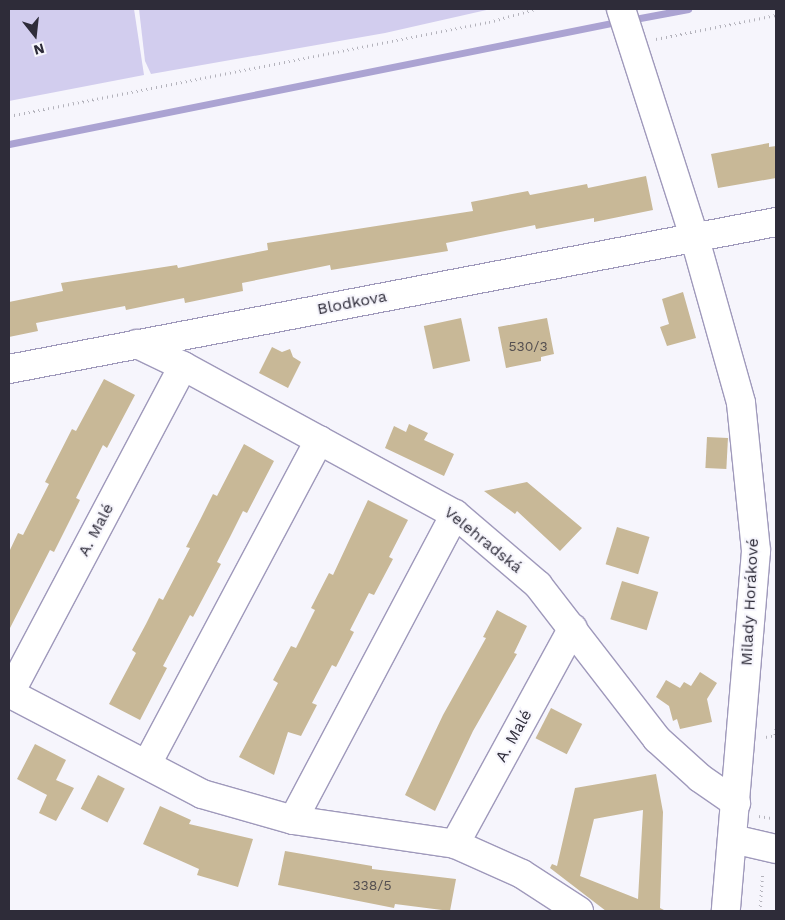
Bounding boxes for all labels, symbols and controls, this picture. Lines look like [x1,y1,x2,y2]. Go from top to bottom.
north arrow [10,10,60,60]
text: N [32,40,46,59]
street label: Blodkova [316,287,388,319]
house number: 530/3 [508,338,548,354]
street label: A. Malé [74,500,118,560]
street label: Velehradská [440,503,526,577]
street label: Milady Horákové [737,538,763,666]
street label: A. Malé [492,706,536,766]
house number: 338/5 [352,877,392,893]

